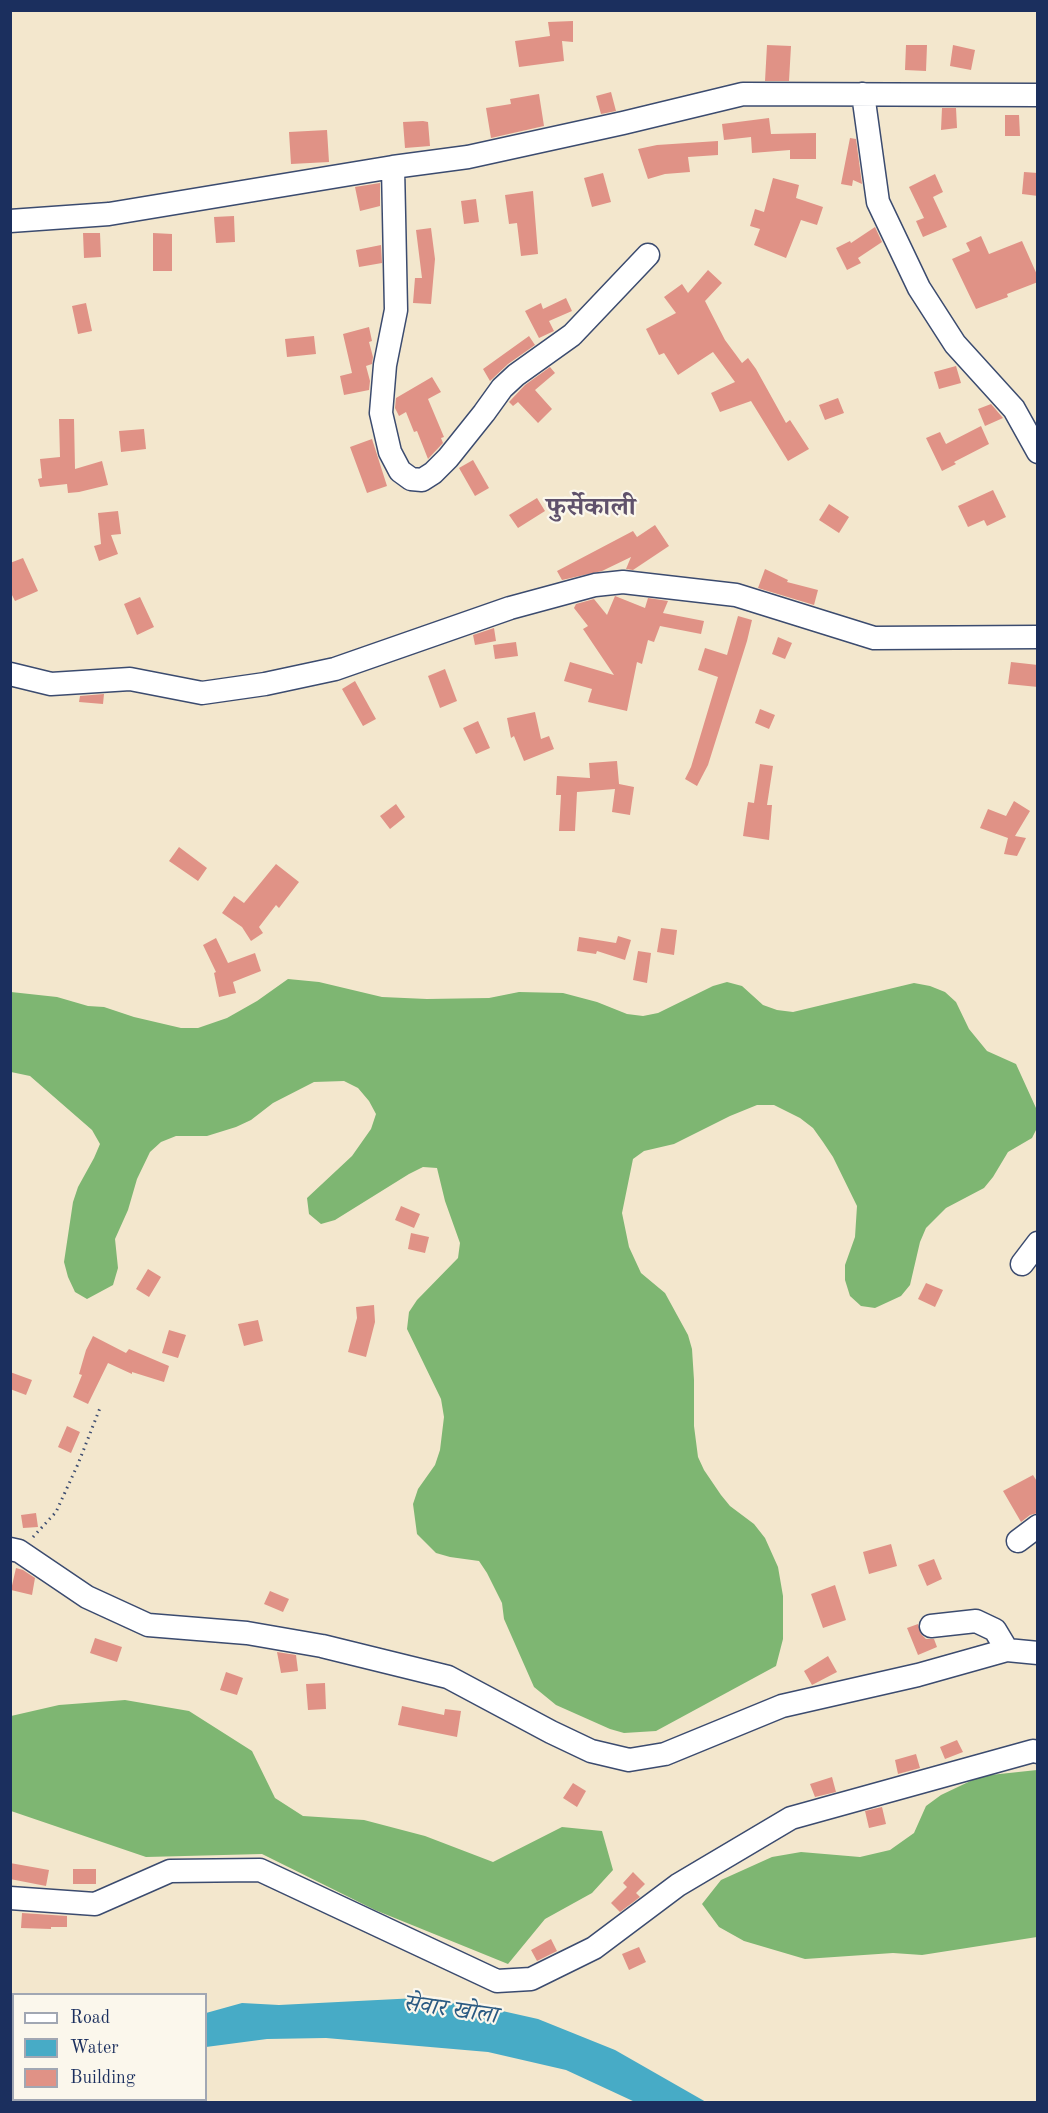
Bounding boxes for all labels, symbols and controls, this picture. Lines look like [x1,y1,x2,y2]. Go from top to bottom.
district label: फुर्सेकाली [546,492,636,524]
water label: सेवार खोला [401,1989,499,2031]
legend [12,1993,207,2101]
text: Road [70,2009,110,2027]
text: Water [70,2039,119,2057]
text: Building [70,2069,135,2087]

